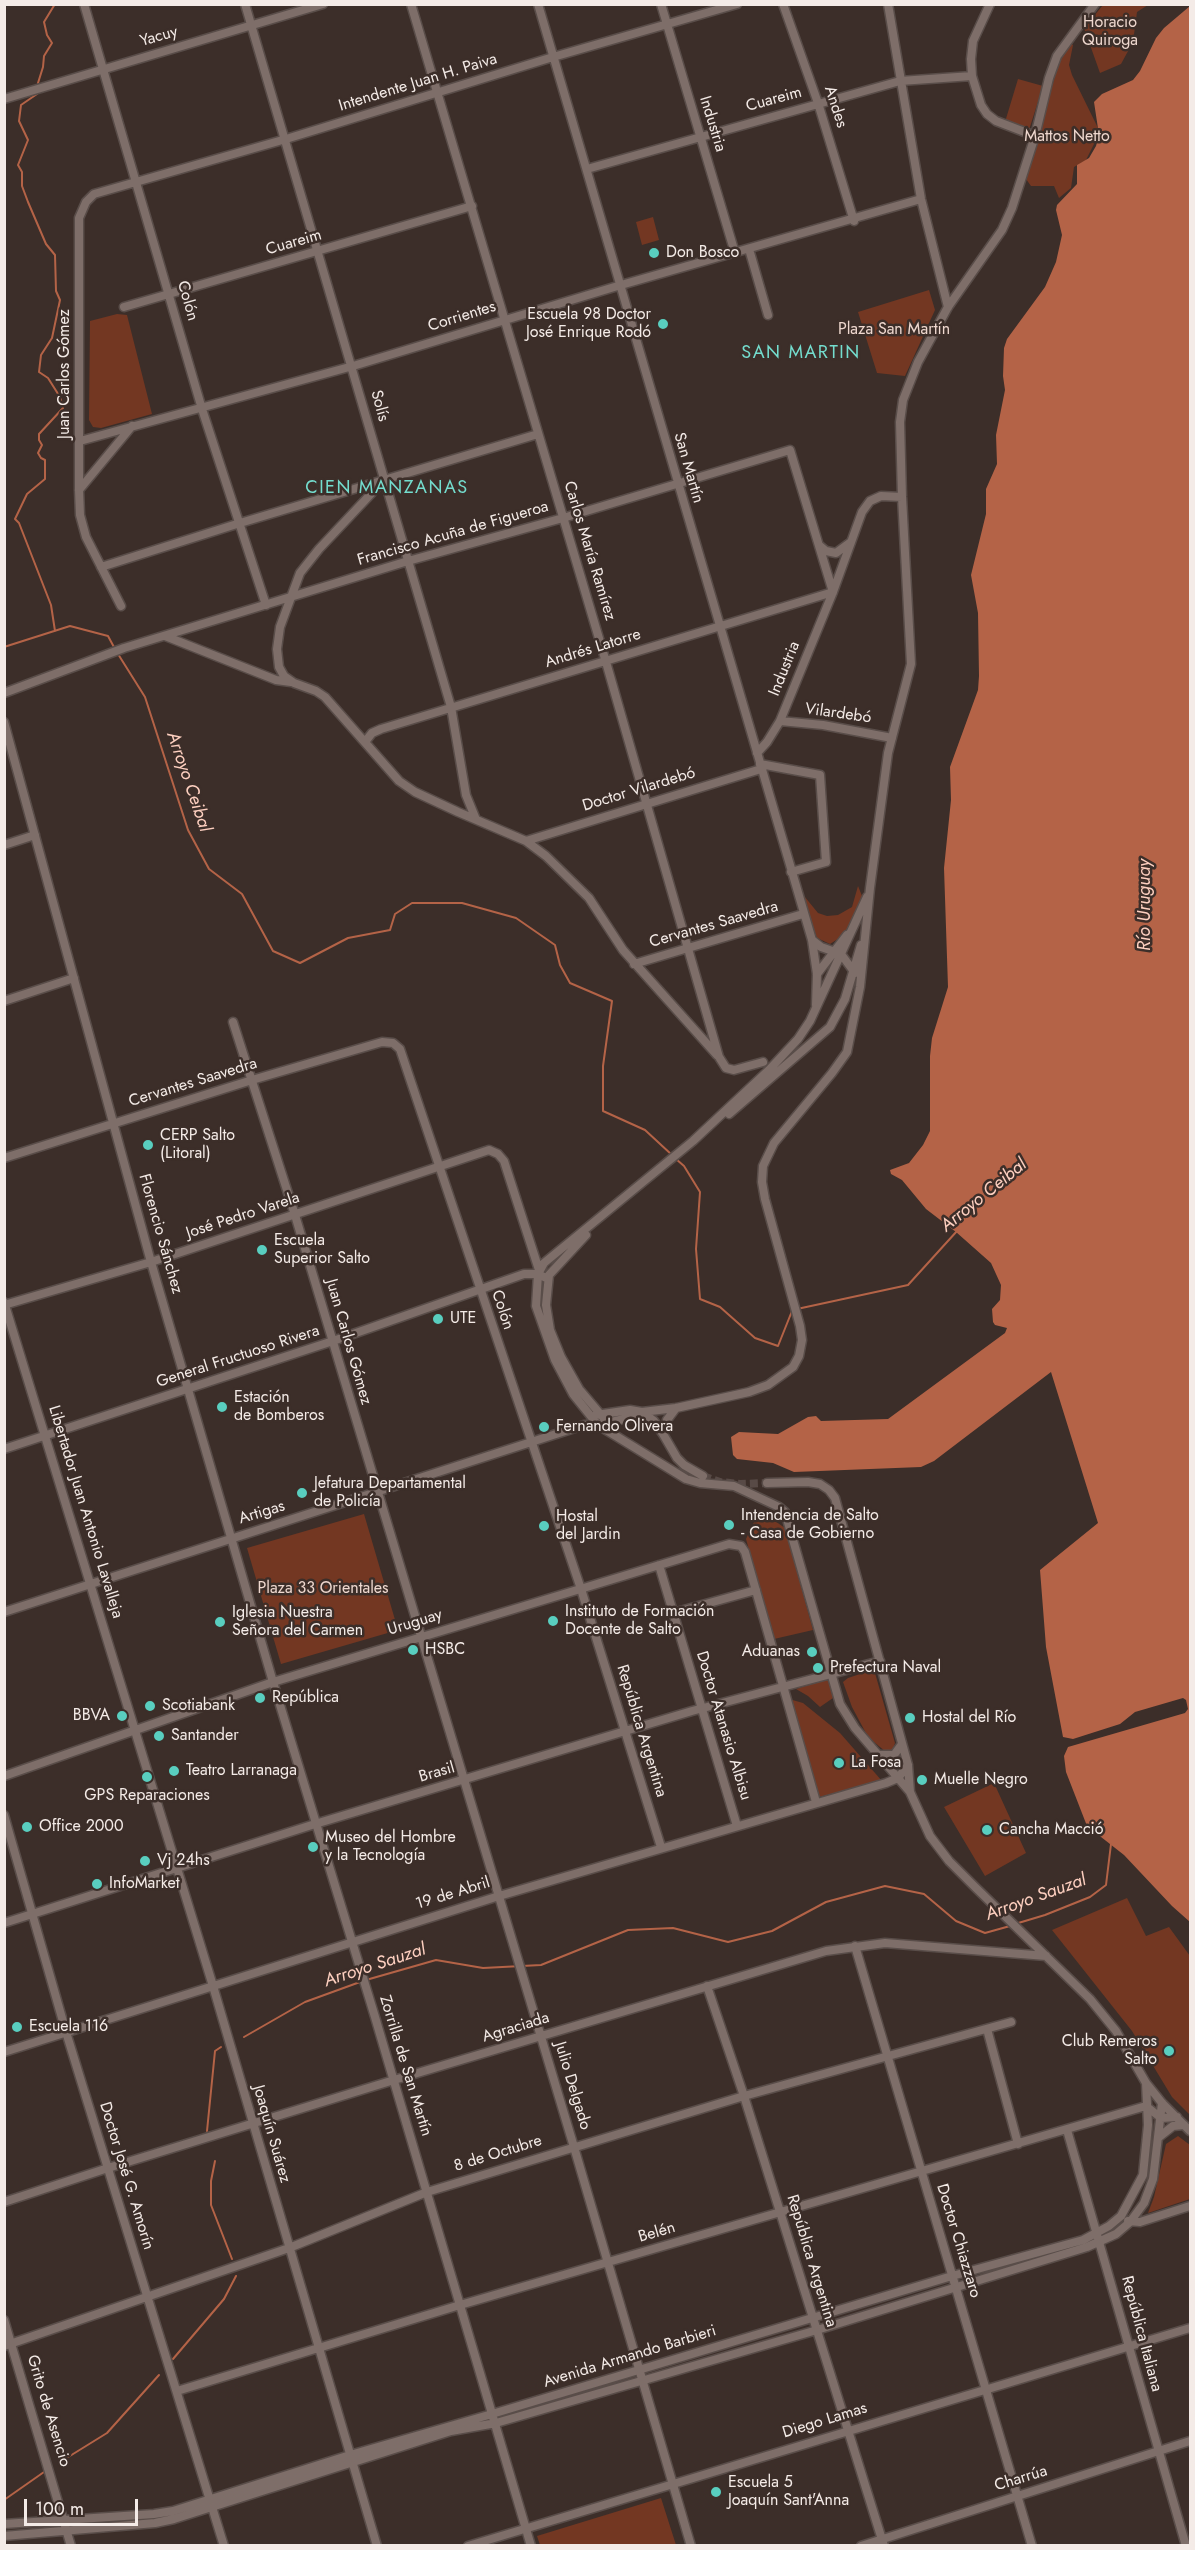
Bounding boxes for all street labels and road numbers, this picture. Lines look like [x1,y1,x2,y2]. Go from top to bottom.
street label: Yacuy [138,23,180,51]
street label: Intendente Juan H. Paiva [337,50,499,116]
street label: Cuareim [744,83,804,117]
street label: Andes [819,84,851,130]
street label: Industria [694,94,730,154]
street label: Cuareim [264,226,324,260]
street label: Colón [172,279,202,323]
street label: Corrientes [426,298,498,336]
street label: Juan Carlos Gómez [55,309,75,439]
street label: Solís [366,388,392,424]
street label: San Martín [669,431,707,505]
street label: Carlos María Ramírez [559,479,619,623]
street label: Francisco Acuña de Figueroa [355,497,551,571]
street label: Andrés Latorre [543,625,643,673]
street label: Industria [765,639,805,699]
street label: Vilardebó [804,700,872,728]
street label: Doctor Vilardebó [580,764,698,816]
street label: Cervantes Saavedra [647,897,781,953]
street label: Cervantes Saavedra [127,1054,259,1112]
street label: Florencio Sánchez [134,1172,186,1296]
street label: José Pedro Varela [184,1189,302,1243]
street label: Juan Carlos Gómez [321,1277,375,1407]
street label: Colón [487,1288,517,1332]
street label: General Fructuoso Rivera [154,1322,322,1392]
street label: Libertador Juan Antonio Lavalleja [43,1403,127,1621]
street label: Artigas [237,1497,287,1529]
street label: Uruguay [385,1606,445,1640]
street label: Doctor Atanasio Albisu [691,1649,755,1803]
street label: República Argentina [612,1662,670,1800]
street label: Brasil [417,1759,457,1787]
street label: 19 de Abril [414,1874,492,1914]
street label: Zorrilla de San Martín [374,1993,436,2139]
street label: Agraciada [480,2009,552,2047]
street label: Julio Delgado [550,2040,594,2132]
street label: Joaquín Suárez [248,2083,294,2185]
street label: Doctor José G. Amorín [94,2100,158,2252]
street label: 8 de Octubre [452,2132,544,2176]
street label: Doctor Chiazzaro [932,2182,984,2300]
street label: República Argentina [782,2192,840,2330]
street label: Belén [636,2219,678,2247]
street label: República Italiana [1116,2274,1166,2394]
street label: Avenida Armando Barbieri [541,2322,719,2392]
street label: Grito de Asencio [22,2353,74,2469]
street label: Diego Lamas [780,2399,870,2443]
street label: Charrúa [992,2462,1050,2496]

